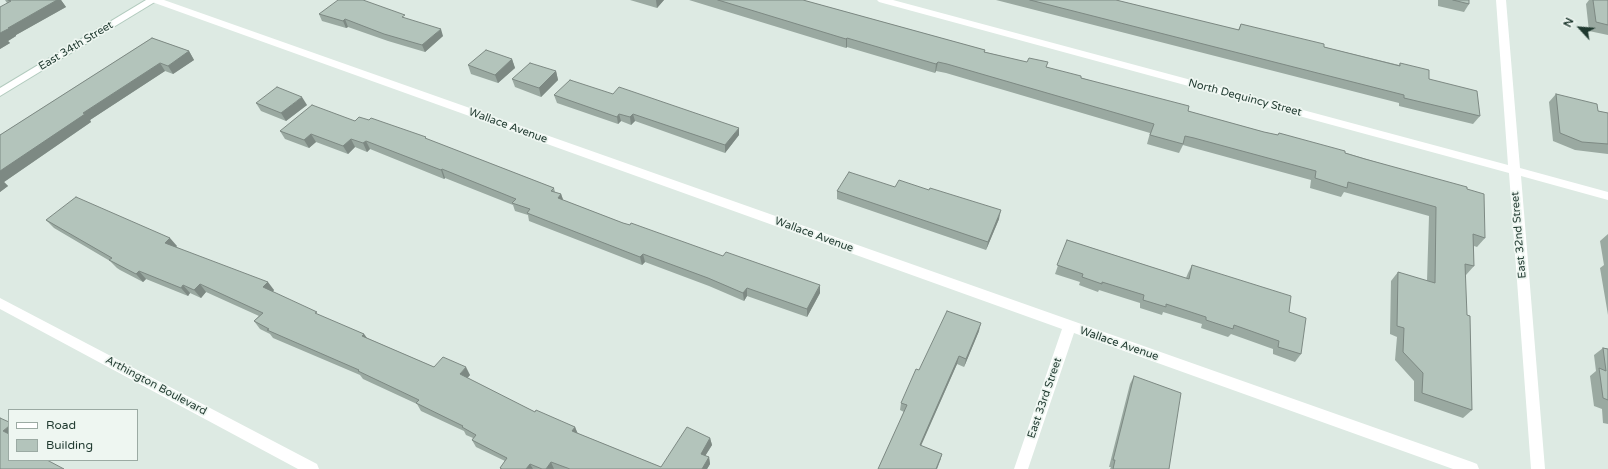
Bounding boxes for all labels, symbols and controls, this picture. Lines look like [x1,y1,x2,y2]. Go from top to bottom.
north arrow [1560,8,1600,48]
text: N [1561,16,1577,29]
street label: East 34th Street [36,19,116,73]
street label: North Dequincy Street [1187,77,1303,119]
street label: Wallace Avenue [467,106,549,146]
street label: East 32nd Street [1509,191,1529,279]
street label: Wallace Avenue [773,215,855,255]
street label: Wallace Avenue [1078,324,1160,364]
street label: Arthington Boulevard [103,354,209,418]
street label: East 33rd Street [1025,356,1065,440]
legend [8,409,138,461]
text: Road [46,418,76,432]
text: Building [46,438,93,452]

